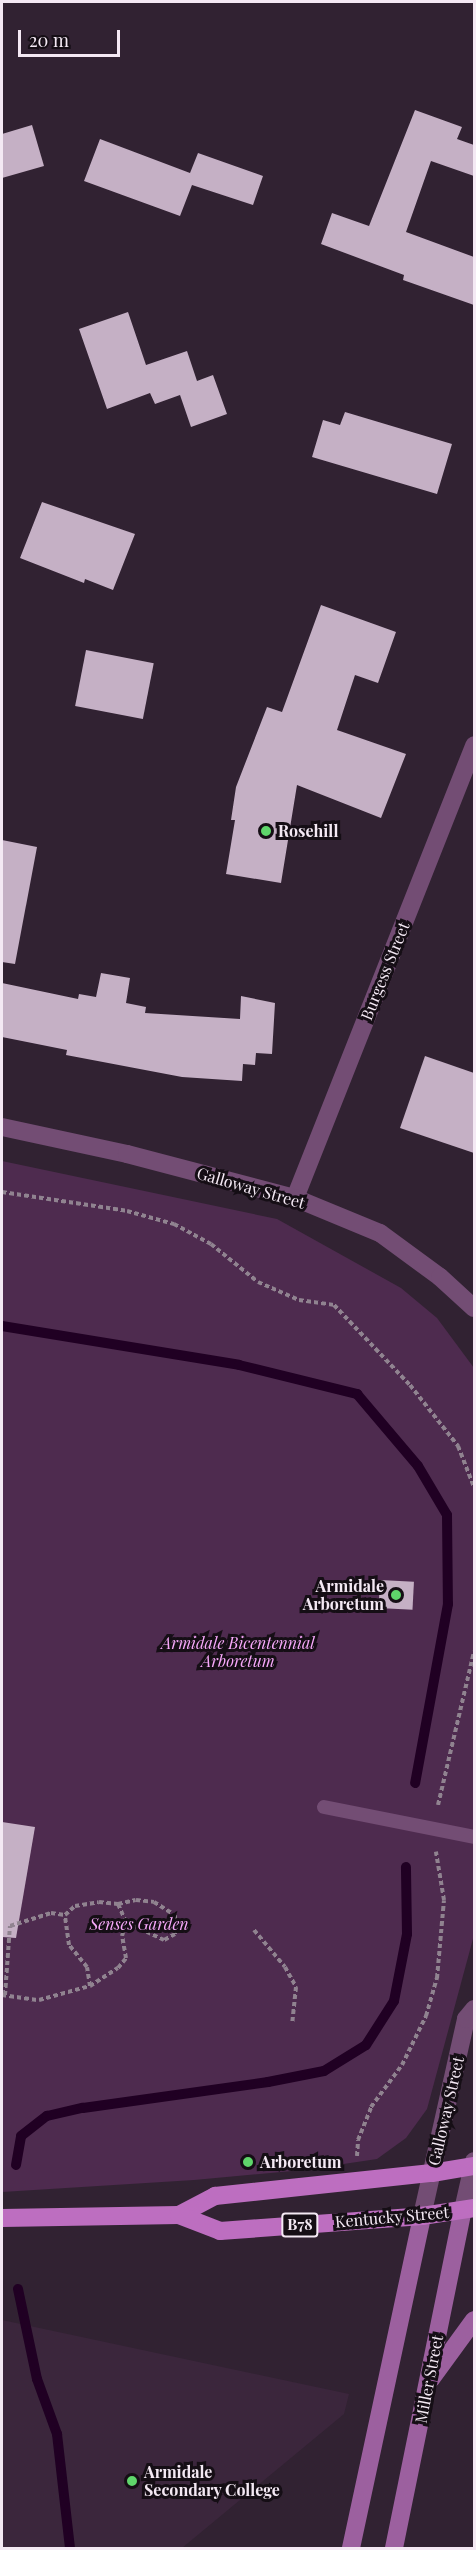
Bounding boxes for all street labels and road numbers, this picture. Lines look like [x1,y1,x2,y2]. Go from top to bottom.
street label: Burgess Street [357,919,413,1023]
street label: Galloway Street [195,1163,307,1213]
street label: Galloway Street [424,2054,468,2168]
street label: Kentucky Street [334,2202,450,2232]
road number: B78 [280,2213,320,2237]
street label: Miller Street [411,2333,447,2425]

